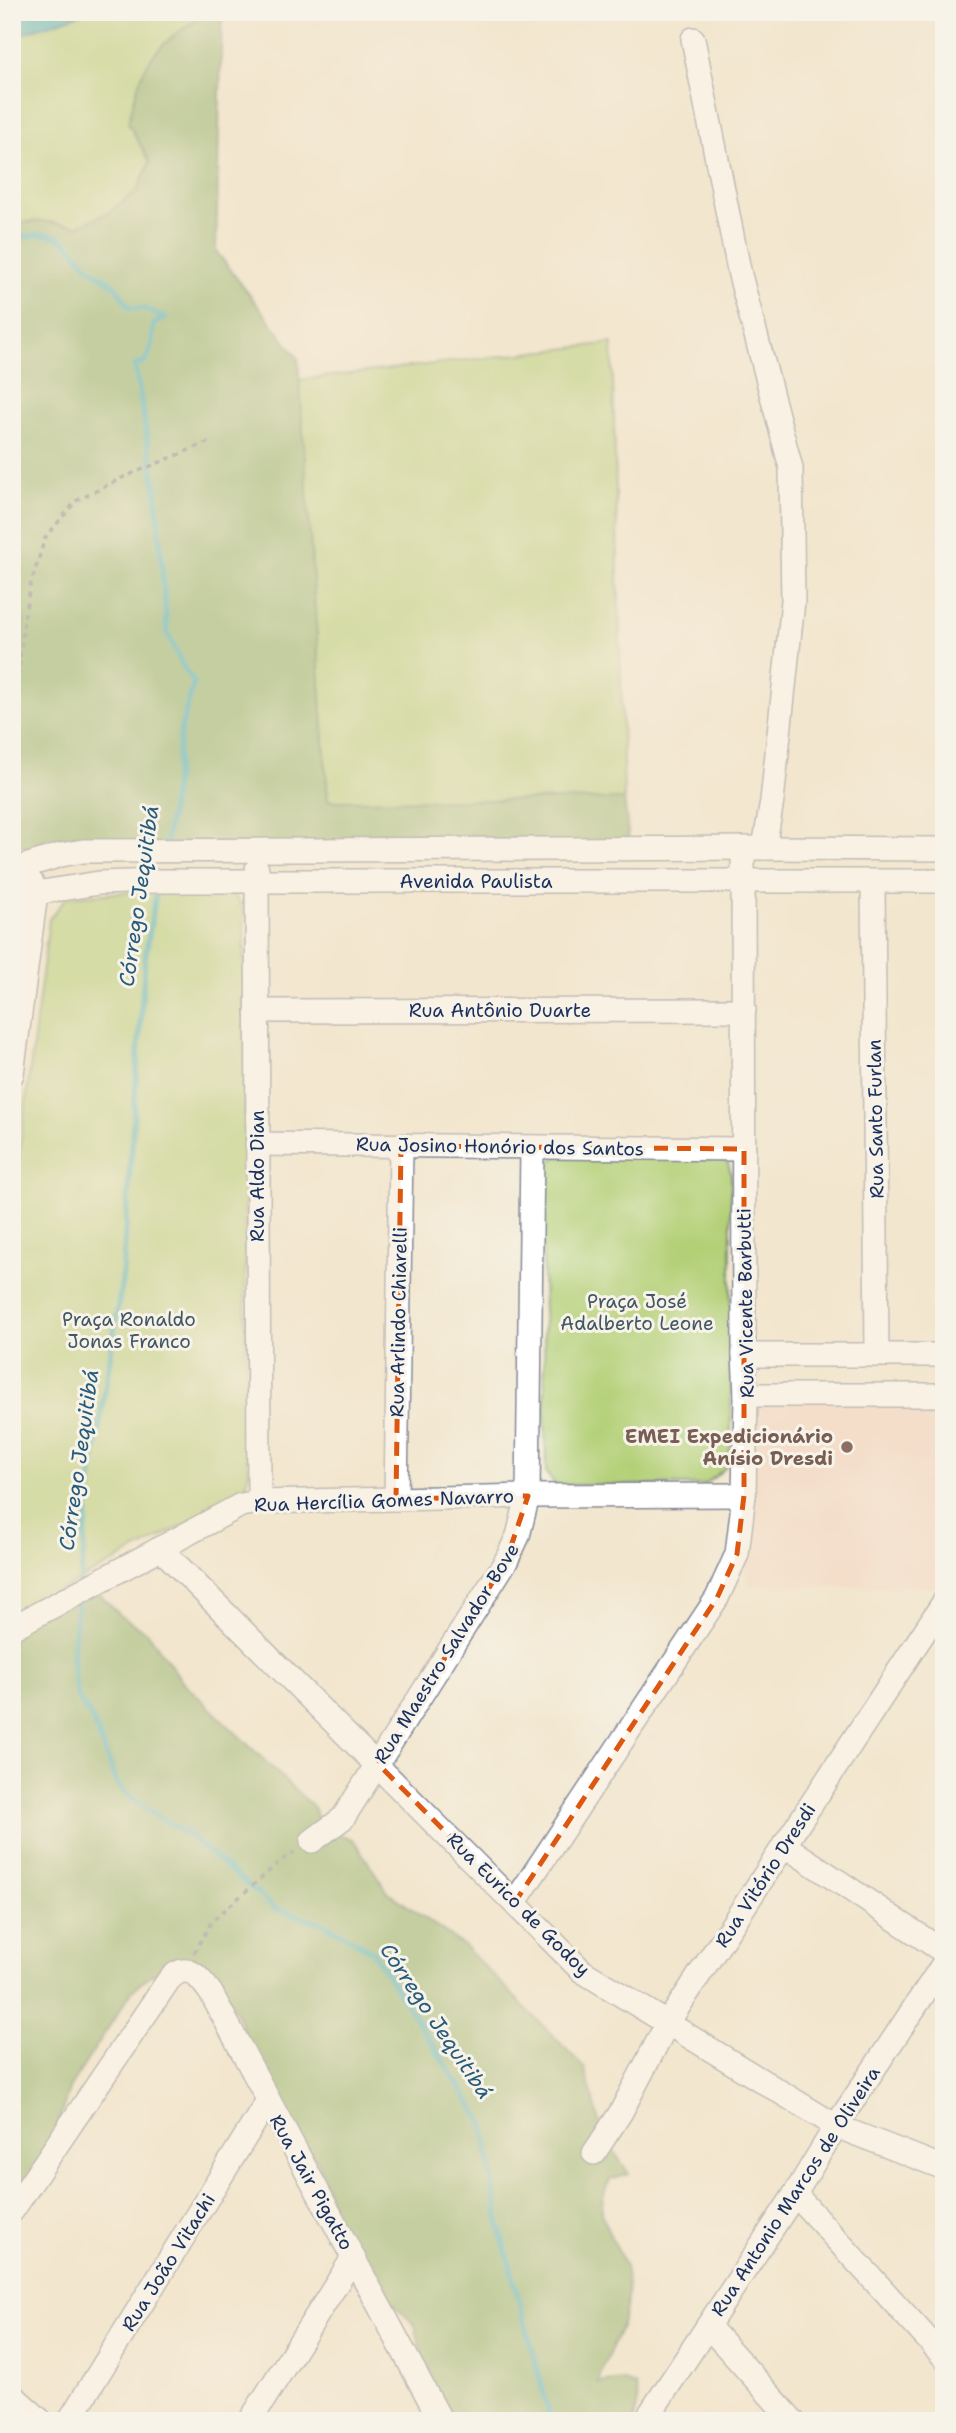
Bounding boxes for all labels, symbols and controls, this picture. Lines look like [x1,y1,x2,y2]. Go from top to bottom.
water label: Córrego Jequitibá [112,804,166,988]
street label: Avenida Paulista [400,869,553,894]
street label: Rua Antônio Duarte [409,998,591,1023]
street label: Rua Santo Furlan [862,1039,889,1199]
street label: Rua Aldo Dian [245,1110,270,1242]
street label: Rua Josino Honório dos Santos [356,1131,644,1162]
street label: Rua Vicente Barbutti [731,1208,760,1398]
street label: Rua Arlindo Chiarelli [384,1226,413,1418]
park label: Praça José Adalberto Leone [560,1289,714,1336]
park label: Praça Ronaldo Jonas Franco [62,1307,196,1354]
water label: Córrego Jequitibá [52,1368,106,1552]
place label: EMEI Expedicionário Anísio Dresdi [625,1424,833,1471]
marker: EMEI Expedicionário Anísio Dresdi [839,1439,855,1455]
street label: Rua Hercília Gomes Navarro [254,1483,515,1518]
street label: Rua Maestro Salvador Bove [368,1538,525,1768]
street label: Rua Vitório Dresdi [709,1798,821,1952]
street label: Rua Eurico de Godoy [441,1827,596,1982]
water label: Córrego Jequitibá [373,1937,499,2105]
street label: Rua Antonio Marcos de Oliveira [705,2061,886,2321]
street label: Rua Jair Pigatto [264,2110,359,2255]
street label: Rua João Vitachi [116,2189,221,2336]

